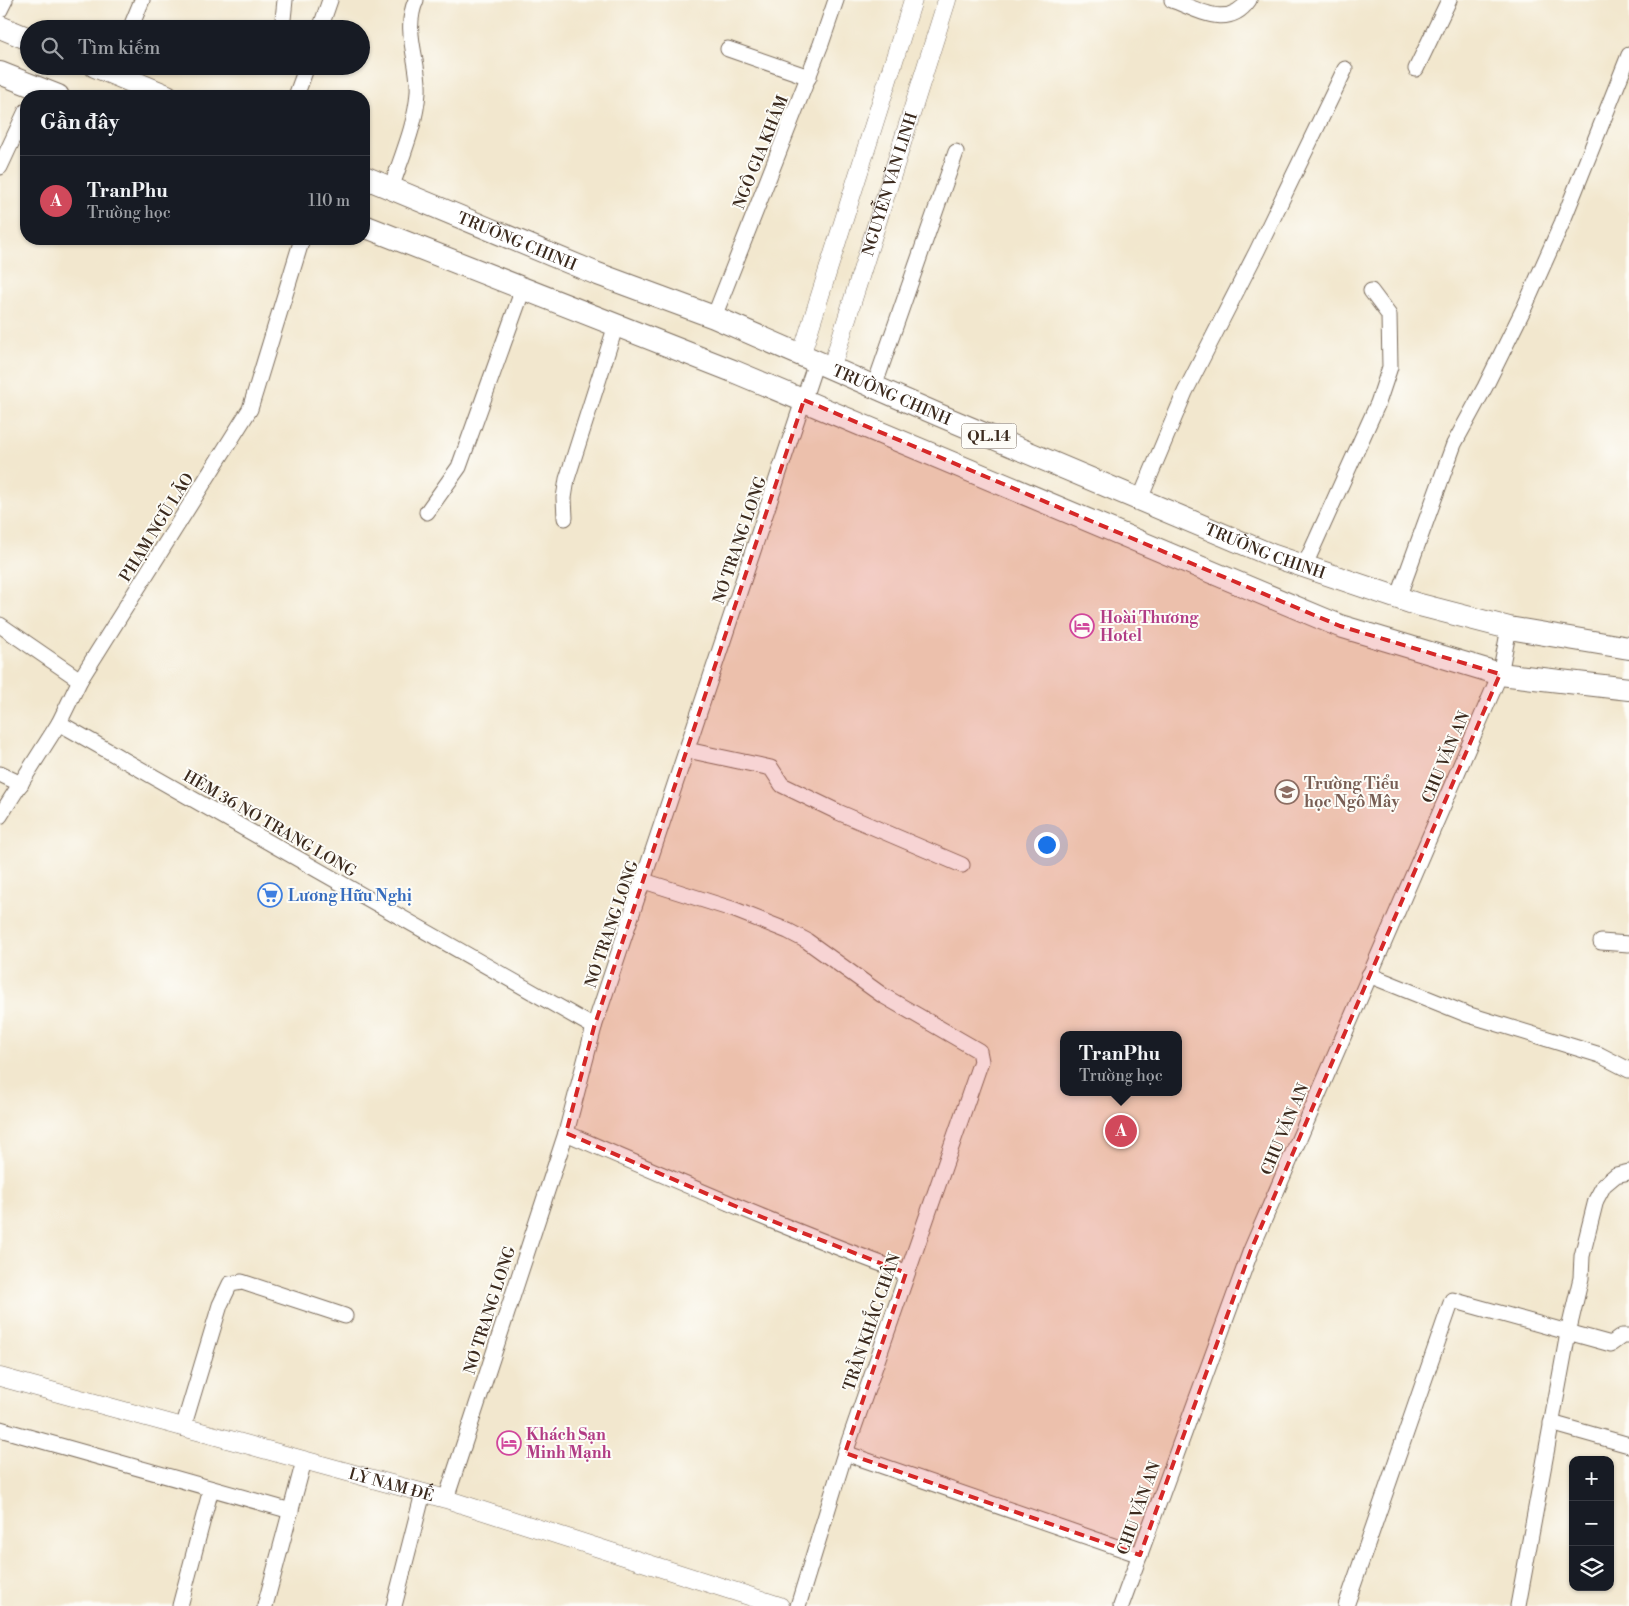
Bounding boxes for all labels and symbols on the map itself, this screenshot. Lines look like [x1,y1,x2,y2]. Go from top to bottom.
street label: NGÔ GIA KHẢM [727,92,793,212]
street label: NGUYỄN VĂN LINH [858,110,922,258]
street label: TRƯỜNG CHINH [454,208,580,275]
street label: TRƯỜNG CHINH [829,361,954,430]
road number: QL.14 [962,424,1016,448]
street label: PHẠM NGŨ LÃO [113,468,198,586]
street label: NƠ TRANG LONG [709,474,771,607]
street label: TRƯỜNG CHINH [1202,519,1328,584]
place label: Hoài Thương Hotel [1100,608,1199,646]
hotel icon: Hoài Thương Hotel [1069,613,1095,639]
street label: CHU VĂN AN [1416,708,1474,806]
street label: HẺM 36 NƠ TRANG LONG [179,764,361,882]
place label: Trường Tiểu học Ngô Mây [1304,774,1400,812]
school or university icon: Trường Tiểu học Ngô Mây [1274,779,1300,805]
your location [1034,832,1060,858]
street label: NƠ TRANG LONG [581,858,643,991]
supermarket icon: Lương Hữu Nghị [257,882,283,908]
place label: Lương Hữu Nghị [288,886,412,906]
street label: CHU VĂN AN [1255,1080,1313,1178]
pin: A [1105,1112,1137,1150]
street label: NƠ TRANG LONG [460,1244,520,1377]
street label: TRẦN KHẮC CHÂN [834,1249,905,1394]
place label: Khách Sạn Minh Mạnh [526,1425,612,1463]
hotel icon: Khách Sạn Minh Mạnh [496,1430,522,1456]
street label: CHU VĂN AN [1111,1458,1165,1558]
street label: LÝ NAM ĐẾ [347,1464,437,1506]

